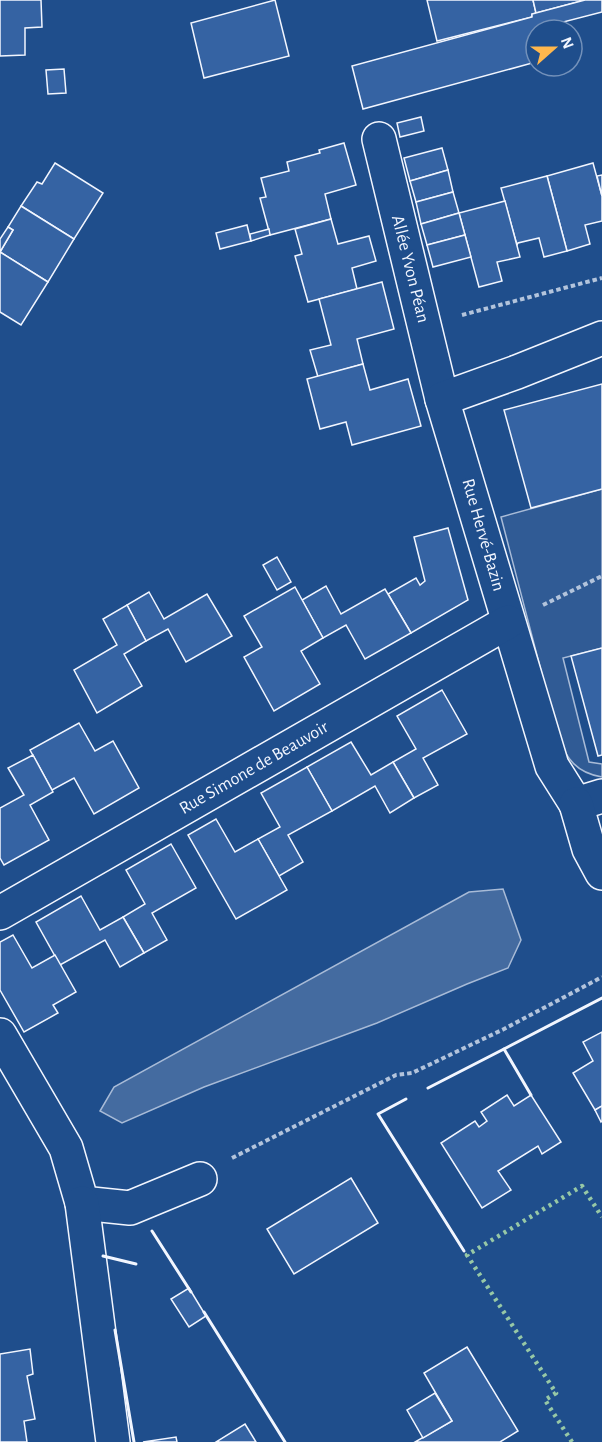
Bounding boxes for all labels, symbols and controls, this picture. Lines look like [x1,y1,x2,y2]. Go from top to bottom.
north arrow [524,18,584,78]
text: N [558,35,577,51]
street label: Allée Yvon Péan [388,213,432,325]
street label: Rue Hervé-Bazin [458,477,508,593]
street label: Rue Simone de Beauvoir [177,718,332,818]

